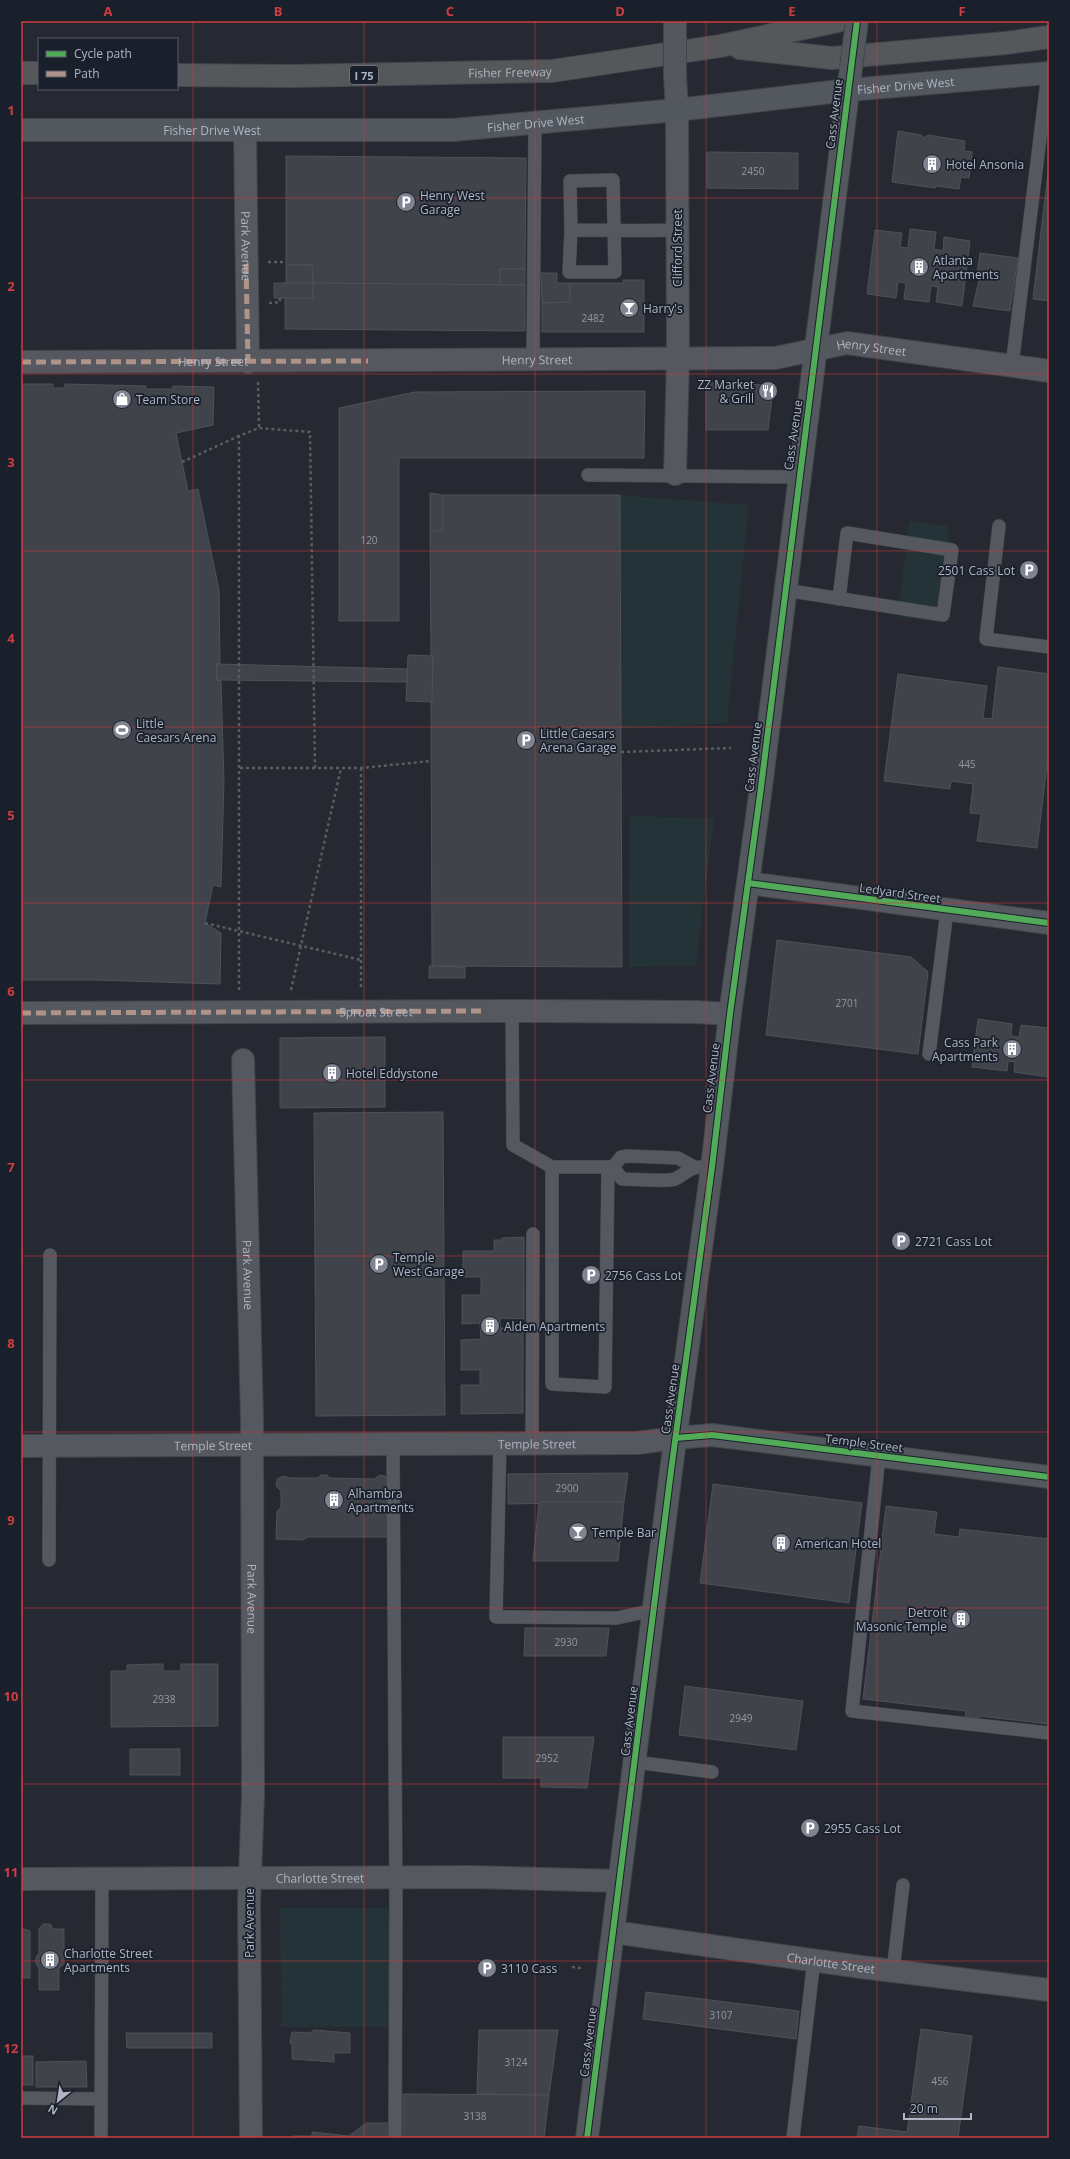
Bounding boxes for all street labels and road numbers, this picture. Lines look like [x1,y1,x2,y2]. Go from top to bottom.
street label: Fisher Freeway [468,62,553,81]
road number: I 75 [350,66,378,84]
street label: Fisher Drive West [856,73,955,98]
street label: Cass Avenue [821,78,847,150]
street label: Fisher Drive West [486,110,585,135]
street label: Fisher Drive West [163,122,261,139]
street label: Clifford Street [669,209,686,287]
street label: Park Avenue [238,211,255,281]
street label: Henry Street [835,334,907,360]
street label: Henry Street [502,351,572,368]
street label: Henry Street [178,352,248,370]
street label: Cass Avenue [780,399,806,471]
street label: Cass Avenue [740,721,766,793]
street label: Ledyard Street [858,879,942,907]
street label: Sproat Street [339,1003,413,1020]
street label: Cass Avenue [698,1042,724,1114]
street label: Park Avenue [239,1240,258,1310]
street label: Cass Avenue [657,1363,683,1435]
street label: Temple Street [824,1430,904,1456]
street label: Temple Street [498,1435,576,1452]
street label: Temple Street [174,1436,252,1454]
street label: Park Avenue [244,1564,261,1634]
street label: Cass Avenue [616,1685,642,1757]
street label: Charlotte Street [276,1869,364,1886]
street label: Park Avenue [241,1888,258,1958]
street label: Charlotte Street [786,1948,876,1977]
street label: Cass Avenue [575,2006,601,2078]

